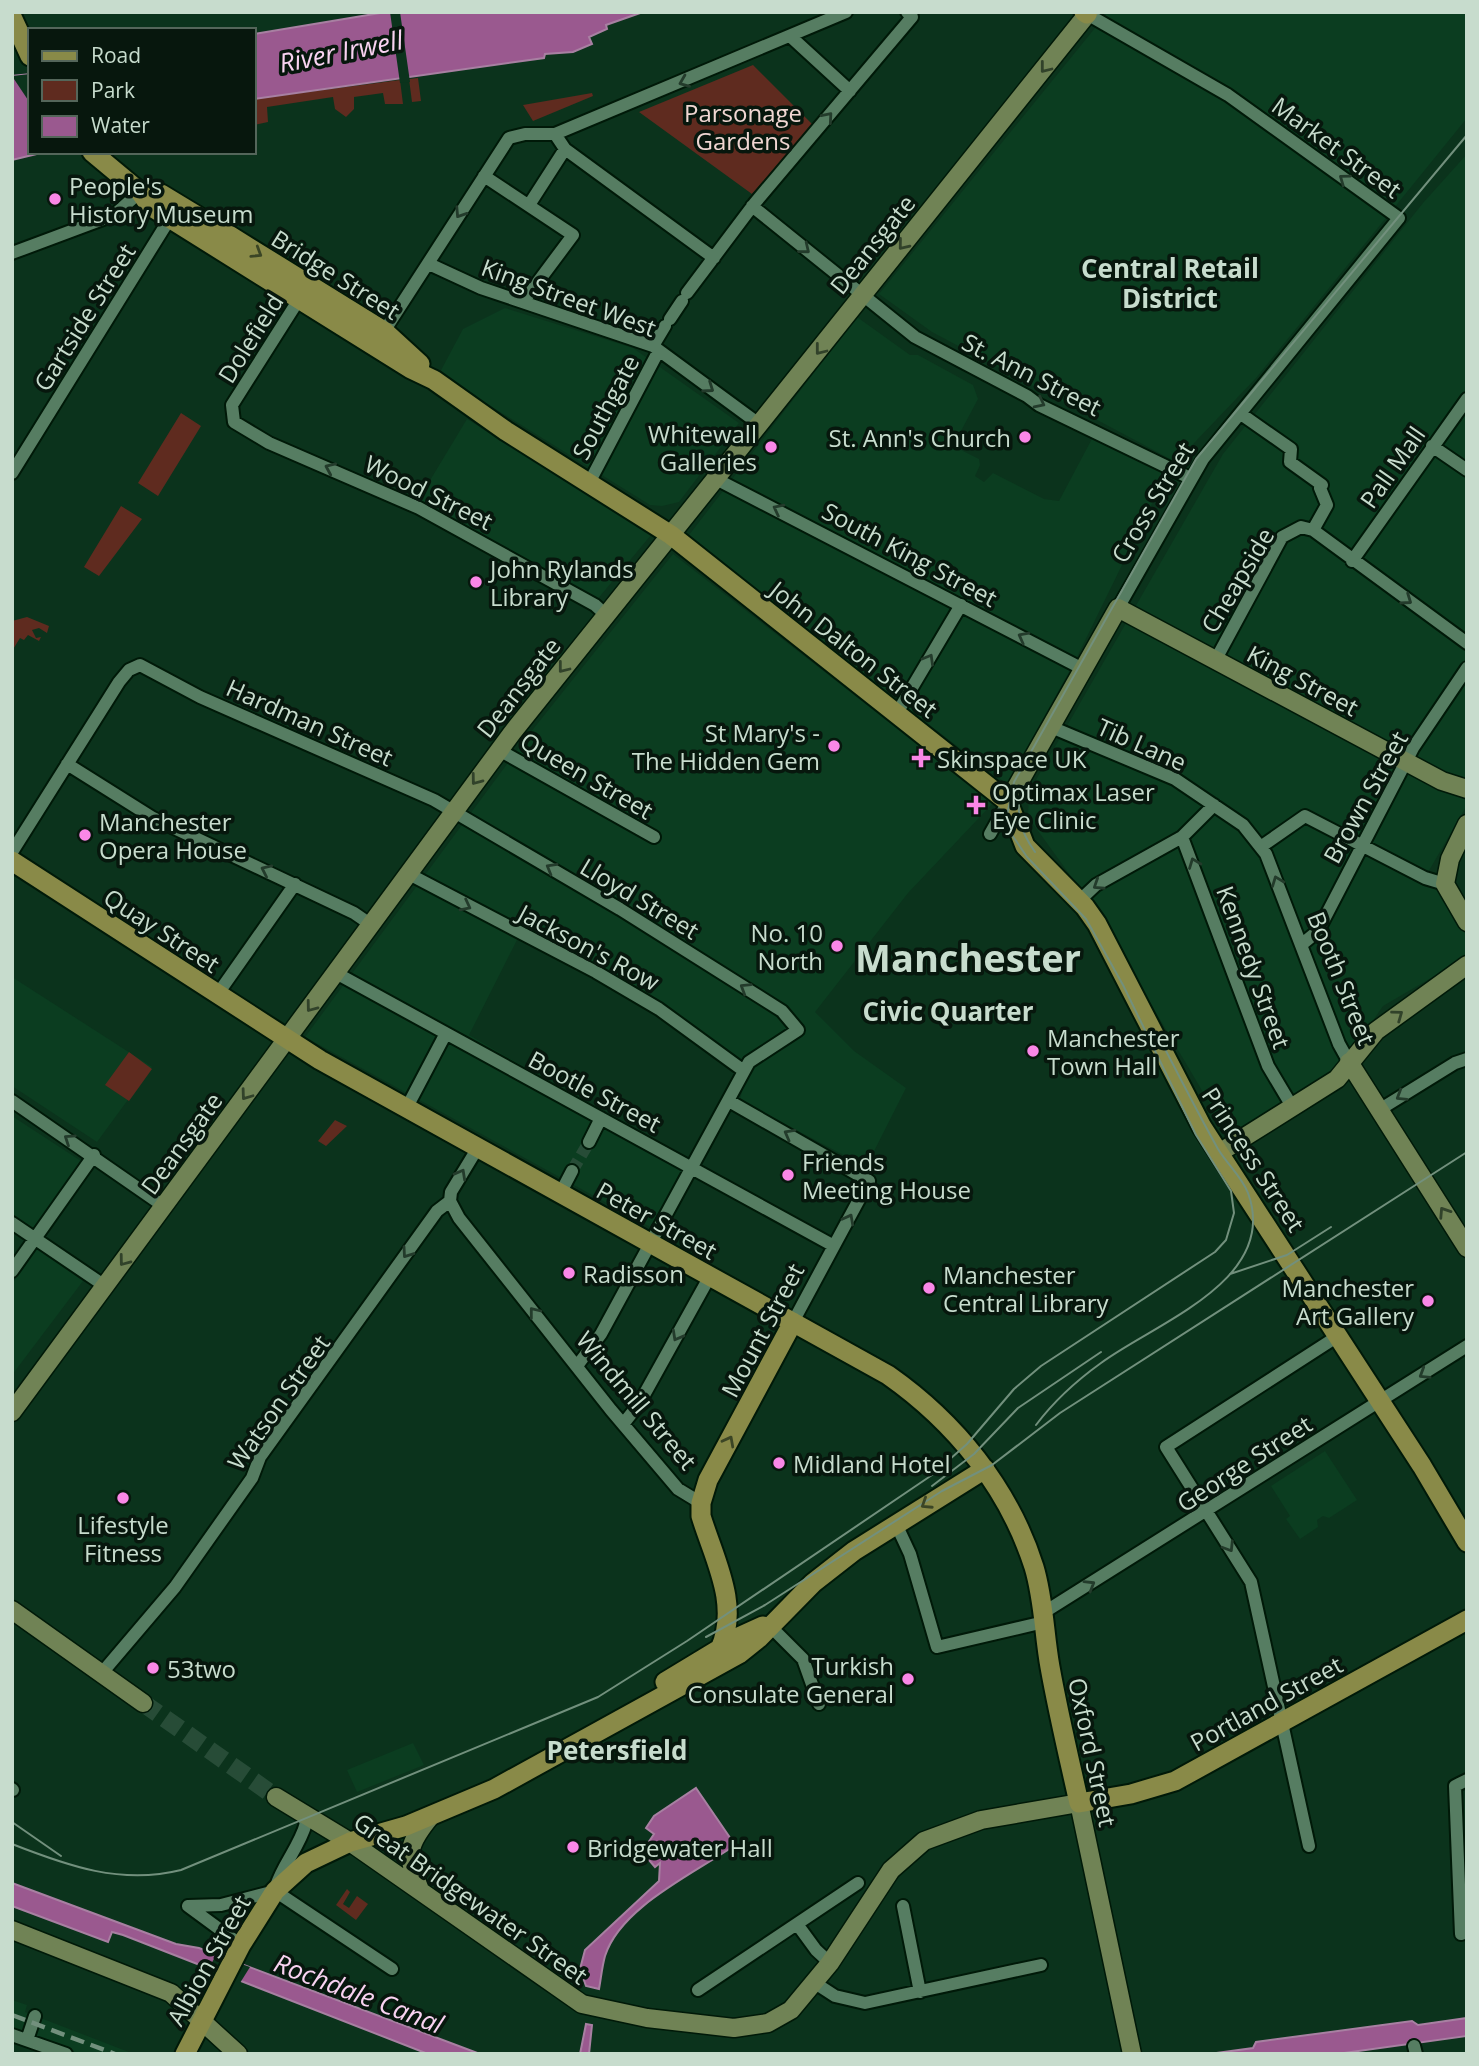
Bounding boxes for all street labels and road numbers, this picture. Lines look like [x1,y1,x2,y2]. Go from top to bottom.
street label: Market Street [1266,89,1408,205]
street label: Deansgate [822,187,922,301]
street label: Bridge Street [265,221,407,327]
street label: Gartside Street [25,237,143,397]
street label: King Street West [477,250,661,344]
street label: Dolefield [210,287,290,389]
street label: St. Ann Street [957,325,1107,423]
street label: Southgate [564,349,646,465]
street label: Pall Mall [1352,419,1432,515]
street label: Cross Street [1103,435,1201,569]
street label: Wood Street [359,447,499,537]
street label: South King Street [817,494,1003,614]
street label: Cheapside [1193,521,1281,639]
street label: John Dalton Street [762,572,945,725]
street label: Deansgate [468,630,568,744]
street label: King Street [1241,637,1365,723]
street label: Hardman Street [221,671,399,773]
street label: Tib Lane [1092,710,1192,778]
street label: Queen Street [515,724,659,826]
street label: Brown Street [1315,725,1415,869]
street label: Lloyd Street [575,850,705,946]
street label: Quay Street [98,880,226,980]
street label: Kennedy Street [1209,881,1299,1053]
street label: Jackson's Row [511,895,666,998]
street label: Booth Street [1300,906,1384,1050]
street label: Bootle Street [523,1042,667,1140]
street label: Princess Street [1195,1080,1313,1238]
street label: Deansgate [133,1085,229,1201]
street label: Peter Street [591,1173,723,1267]
street label: Mount Street [713,1257,811,1403]
street label: Windmill Street [569,1324,705,1476]
street label: Watson Street [219,1328,337,1476]
street label: George Street [1170,1407,1318,1519]
street label: Portland Street [1184,1648,1348,1758]
street label: Oxford Street [1061,1674,1125,1830]
street label: Great Bridgewater Street [347,1805,595,1991]
street label: Albion Street [159,1889,257,2031]

